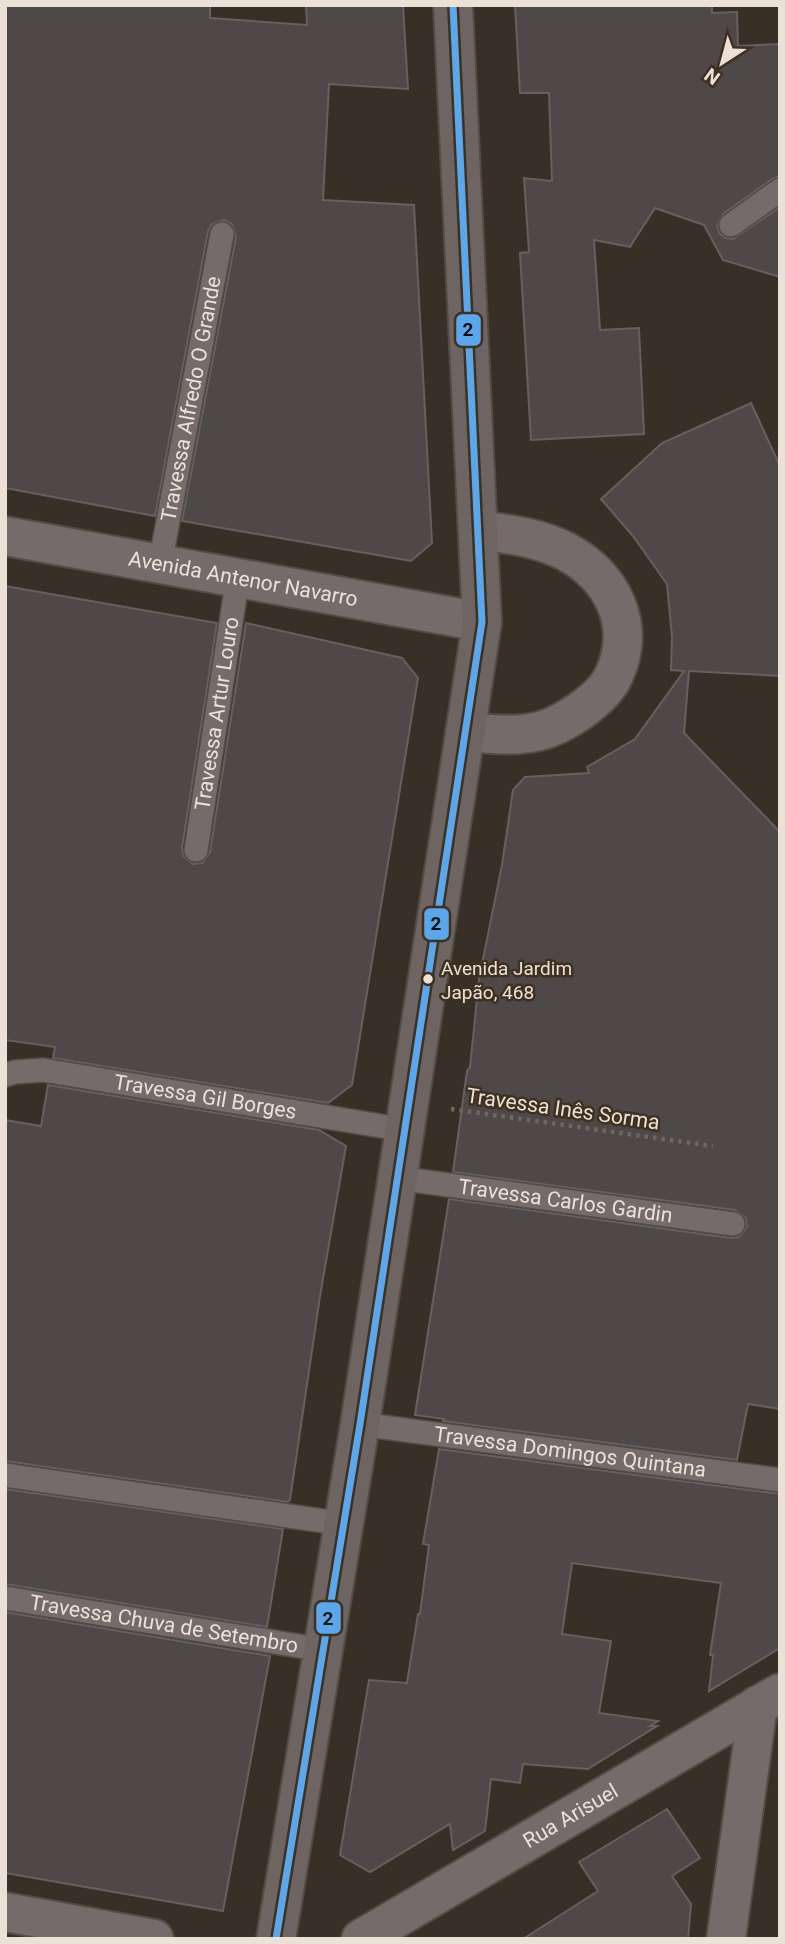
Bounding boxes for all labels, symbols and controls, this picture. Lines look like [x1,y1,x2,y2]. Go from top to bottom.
north arrow [687,28,757,98]
text: N [700,63,724,90]
street label: Travessa Alfredo O Grande [156,274,226,524]
line badge: 2 [455,313,482,347]
text: 2 [463,318,474,341]
street label: Avenida Antenor Navarro [127,546,360,611]
street label: Travessa Artur Louro [190,615,244,812]
line badge: 2 [423,907,450,941]
text: 2 [431,912,442,935]
place label: Avenida Jardim Japão, 468 [441,957,572,1004]
marker: Avenida Jardim Japão, 468 [421,972,435,986]
street label: Travessa Gil Borges [112,1070,298,1124]
street label: Travessa Inês Sorma [465,1084,661,1134]
street label: Travessa Carlos Gardin [457,1175,674,1228]
street label: Travessa Domingos Quintana [433,1422,708,1482]
street label: Travessa Chuva de Setembro [28,1590,300,1658]
line badge: 2 [315,1601,342,1635]
text: 2 [323,1607,334,1630]
street label: Rua Arisuel [519,1779,622,1853]

